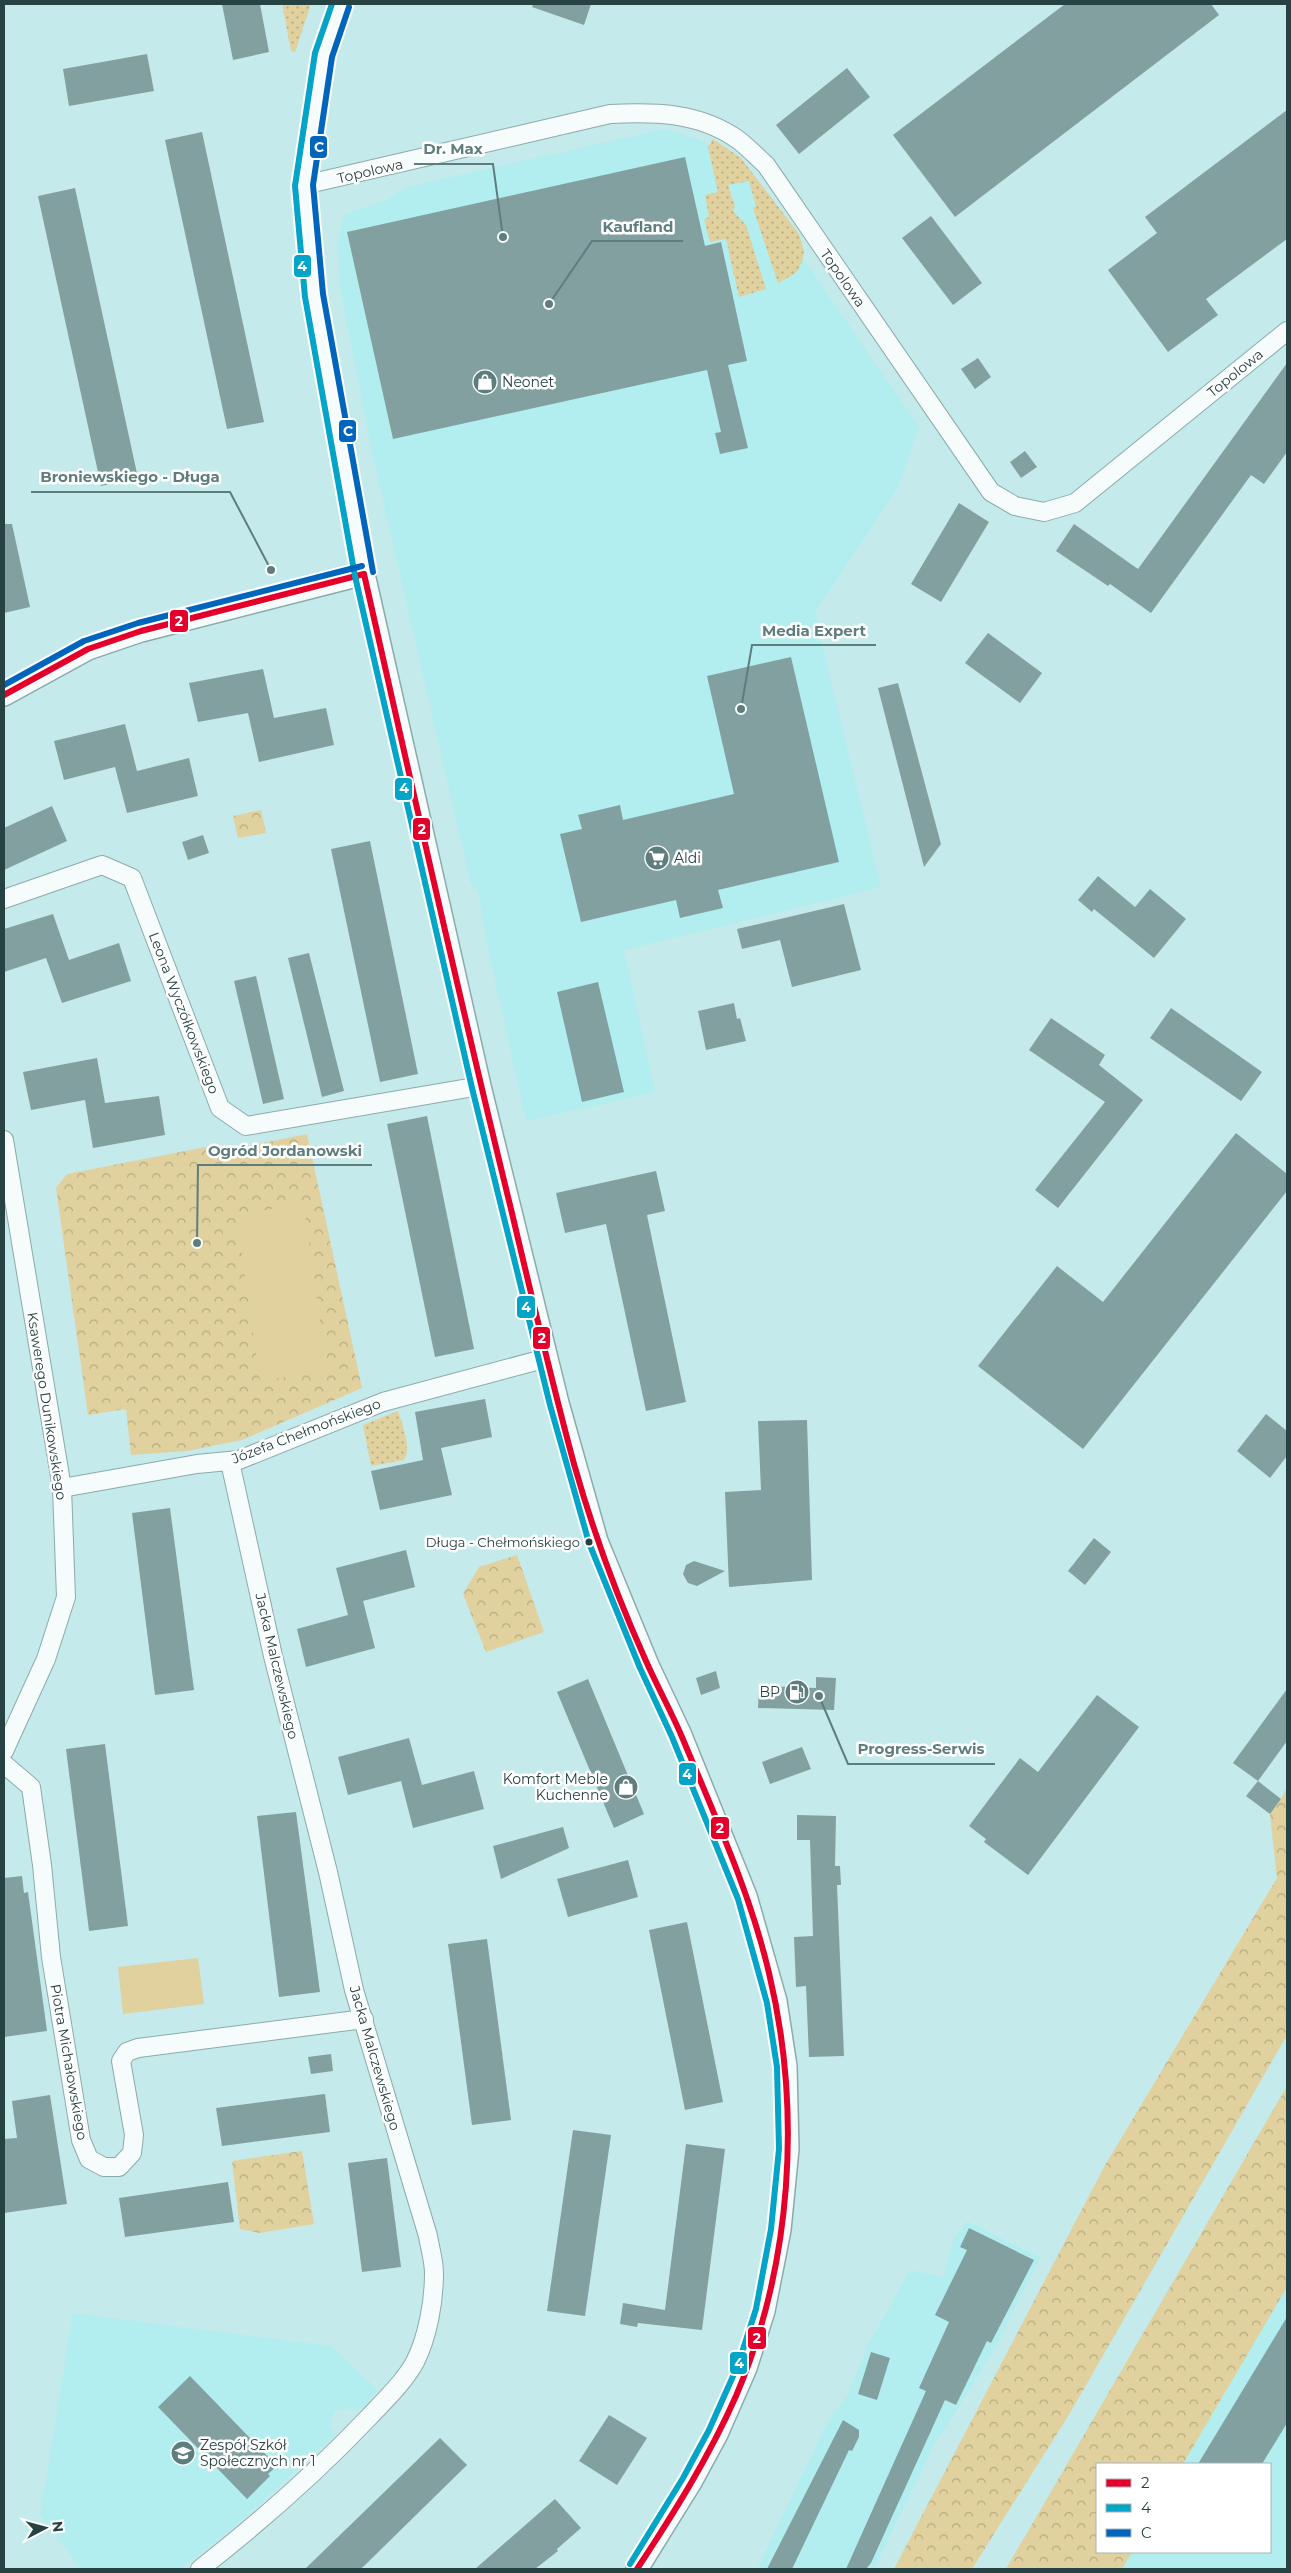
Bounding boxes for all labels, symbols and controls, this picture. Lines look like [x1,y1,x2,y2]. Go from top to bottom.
callout: Dr. Max [414,134,493,164]
line badge: C [309,135,328,159]
text: C [314,138,324,156]
text: Dr. Max [423,139,483,158]
street label: Topolowa [335,155,405,187]
callout: Kaufland [592,211,683,241]
text: Kaufland [603,217,673,236]
street label: Topolowa [816,245,870,311]
line badge: 4 [293,254,312,278]
text: 4 [297,257,307,275]
street label: Topolowa [1203,345,1267,401]
shop icon: Neonet [472,369,498,395]
place label: Neonet [502,373,555,391]
line badge: C [338,419,357,443]
text: C [343,422,353,440]
callout: Broniewskiego - Długa [31,462,230,492]
text: Broniewskiego - Długa [40,467,220,486]
line badge: 2 [169,609,189,633]
text: 2 [175,612,183,630]
callout: Media Expert [752,615,876,645]
text: Media Expert [762,621,867,640]
line badge: 4 [394,777,413,801]
text: 4 [399,779,409,797]
line badge: 2 [412,817,431,841]
text: 2 [418,820,426,838]
supermarket icon: Aldi [644,845,670,871]
place label: Aldi [674,849,701,867]
street label: Leona Wyczółkowskiego [145,930,223,1097]
callout: Ogród Jordanowski [198,1135,372,1165]
text: Ogród Jordanowski [208,1141,362,1160]
line badge: 4 [516,1295,536,1319]
text: 4 [521,1298,531,1316]
street label: Ksawerego Dunikowskiego [23,1311,71,1501]
line badge: 2 [532,1326,551,1350]
text: 2 [538,1329,546,1347]
street label: Józefa Chełmońskiego [228,1394,383,1468]
place label: Długa - Chełmońskiego [426,1534,580,1550]
marker: Długa - Chełmońskiego [584,1537,594,1547]
street label: Jacka Malczewskiego [251,1590,303,1741]
fuel station icon: BP [784,1679,810,1705]
place label: BP [759,1683,780,1701]
callout: Progress-Serwis [848,1734,995,1764]
text: Progress-Serwis [857,1739,985,1758]
line badge: 4 [678,1762,697,1786]
text: 4 [682,1765,692,1783]
place label: Komfort Meble Kuchenne [503,1770,608,1804]
shop icon: Komfort Meble Kuchenne [613,1774,639,1800]
line badge: 2 [710,1816,730,1840]
text: 2 [716,1819,724,1837]
street label: Piotra Michałowskiego [46,1982,92,2142]
street label: Jacka Malczewskiego [345,1983,404,2133]
line badge: 2 [747,2326,767,2350]
text: 2 [753,2329,761,2347]
line badge: 4 [729,2351,748,2375]
text: 4 [734,2354,744,2372]
place label: Zespół Szkół Społecznych nr 1 [200,2436,315,2470]
school or university icon: Zespół Szkół Społecznych nr 1 [170,2440,196,2466]
legend [1096,2463,1271,2553]
text: 2 [1141,2473,1150,2492]
text: 4 [1141,2498,1151,2517]
north arrow [20,2503,70,2553]
text: N [48,2520,67,2533]
text: C [1141,2523,1152,2542]

